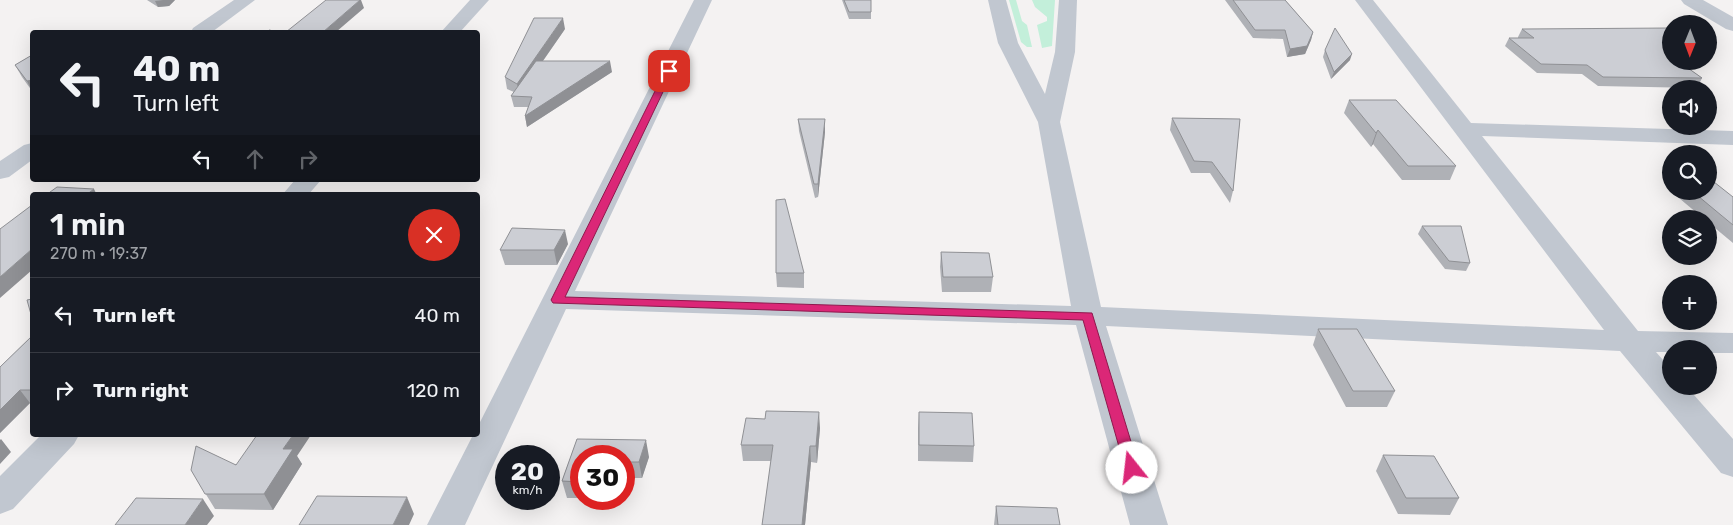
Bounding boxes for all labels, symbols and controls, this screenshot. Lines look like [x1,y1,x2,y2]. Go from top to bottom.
north arrow [1662,15,1718,70]
map controls [1662,15,1717,395]
text: 40 m [133,48,220,90]
icon: left [50,50,115,115]
pin [648,50,690,92]
icon: arrive [655,57,683,85]
button: sound [1662,80,1717,135]
text: Turn left [133,90,219,117]
icon: left [188,145,216,173]
icon: ahead [241,145,269,173]
icon: right [294,145,322,173]
button: search [1662,145,1717,200]
text: 1 min [50,207,125,243]
button: close [408,209,460,261]
button: layers [1662,210,1717,265]
text: 270 m · 19:37 [50,244,147,263]
button: + [1662,275,1717,330]
icon: left [50,301,78,329]
text: Turn left [93,304,175,327]
text: 40 m [415,304,460,327]
button: − [1662,340,1717,395]
icon: right [50,376,78,404]
text: Turn right [93,379,188,402]
text: 120 m [407,379,460,402]
position arrow [1105,441,1157,493]
speed limit sign: 30 [570,445,635,510]
text: 20 [511,457,544,486]
text: km/h [513,483,542,497]

